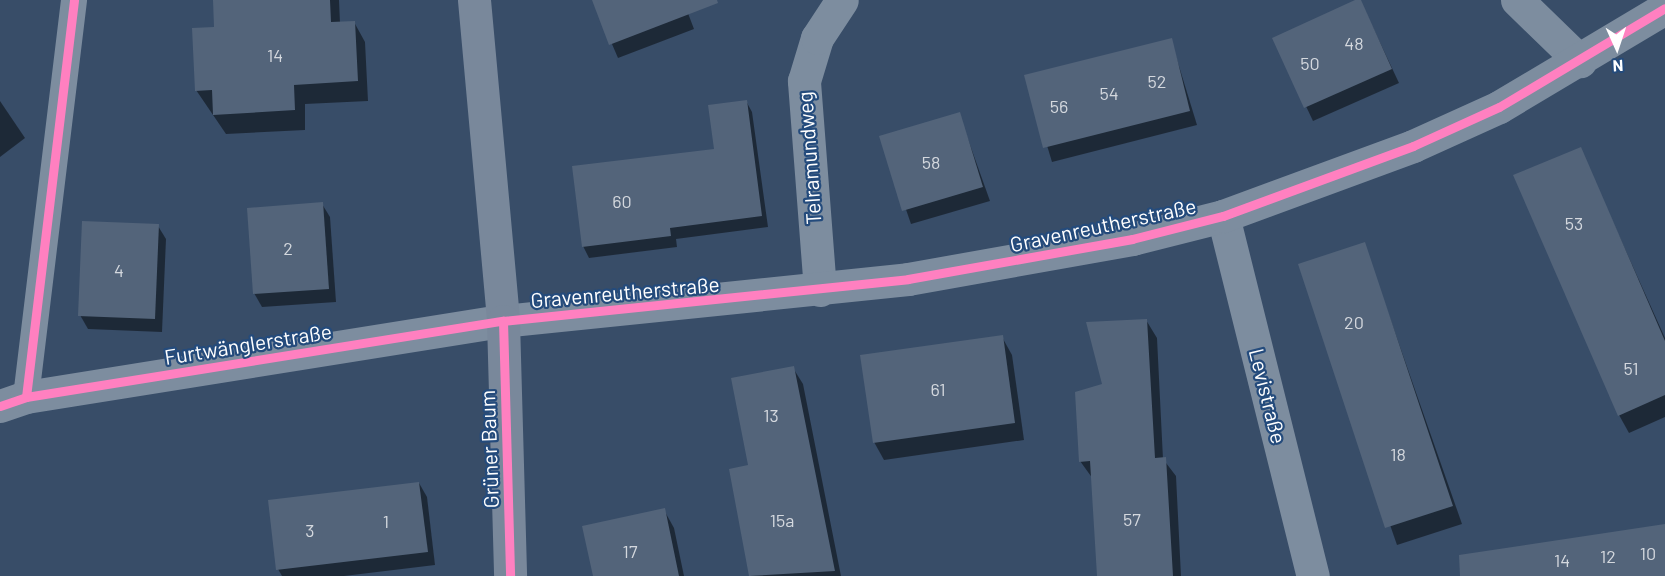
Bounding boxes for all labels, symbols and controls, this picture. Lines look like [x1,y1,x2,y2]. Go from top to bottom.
north arrow [1587,18,1647,78]
house number: 48 [1344,32,1364,54]
house number: 14 [267,44,283,66]
house number: 50 [1300,52,1320,74]
text: N [1612,57,1624,76]
house number: 52 [1148,70,1166,92]
house number: 54 [1099,82,1119,104]
street label: Telramundweg [792,91,826,225]
house number: 56 [1050,95,1068,117]
house number: 58 [922,151,940,173]
house number: 60 [612,190,632,212]
street label: Gravenreutherstraße [1008,193,1198,257]
house number: 53 [1565,212,1583,234]
house number: 2 [283,237,293,259]
house number: 4 [114,259,124,281]
street label: Gravenreutherstraße [529,271,721,313]
house number: 20 [1344,311,1364,333]
street label: Furtwänglerstraße [162,318,334,370]
street label: Levistraße [1244,346,1292,446]
house number: 51 [1623,357,1639,379]
house number: 61 [930,378,946,400]
street label: Grüner Baum [474,389,504,509]
house number: 13 [763,404,779,426]
house number: 18 [1390,443,1406,465]
house number: 57 [1123,508,1141,530]
house number: 15a [770,509,794,531]
house number: 1 [383,510,389,532]
house number: 3 [305,519,315,541]
house number: 17 [623,540,637,562]
house number: 10 [1640,542,1656,564]
house number: 12 [1600,545,1616,567]
house number: 14 [1554,549,1570,571]

